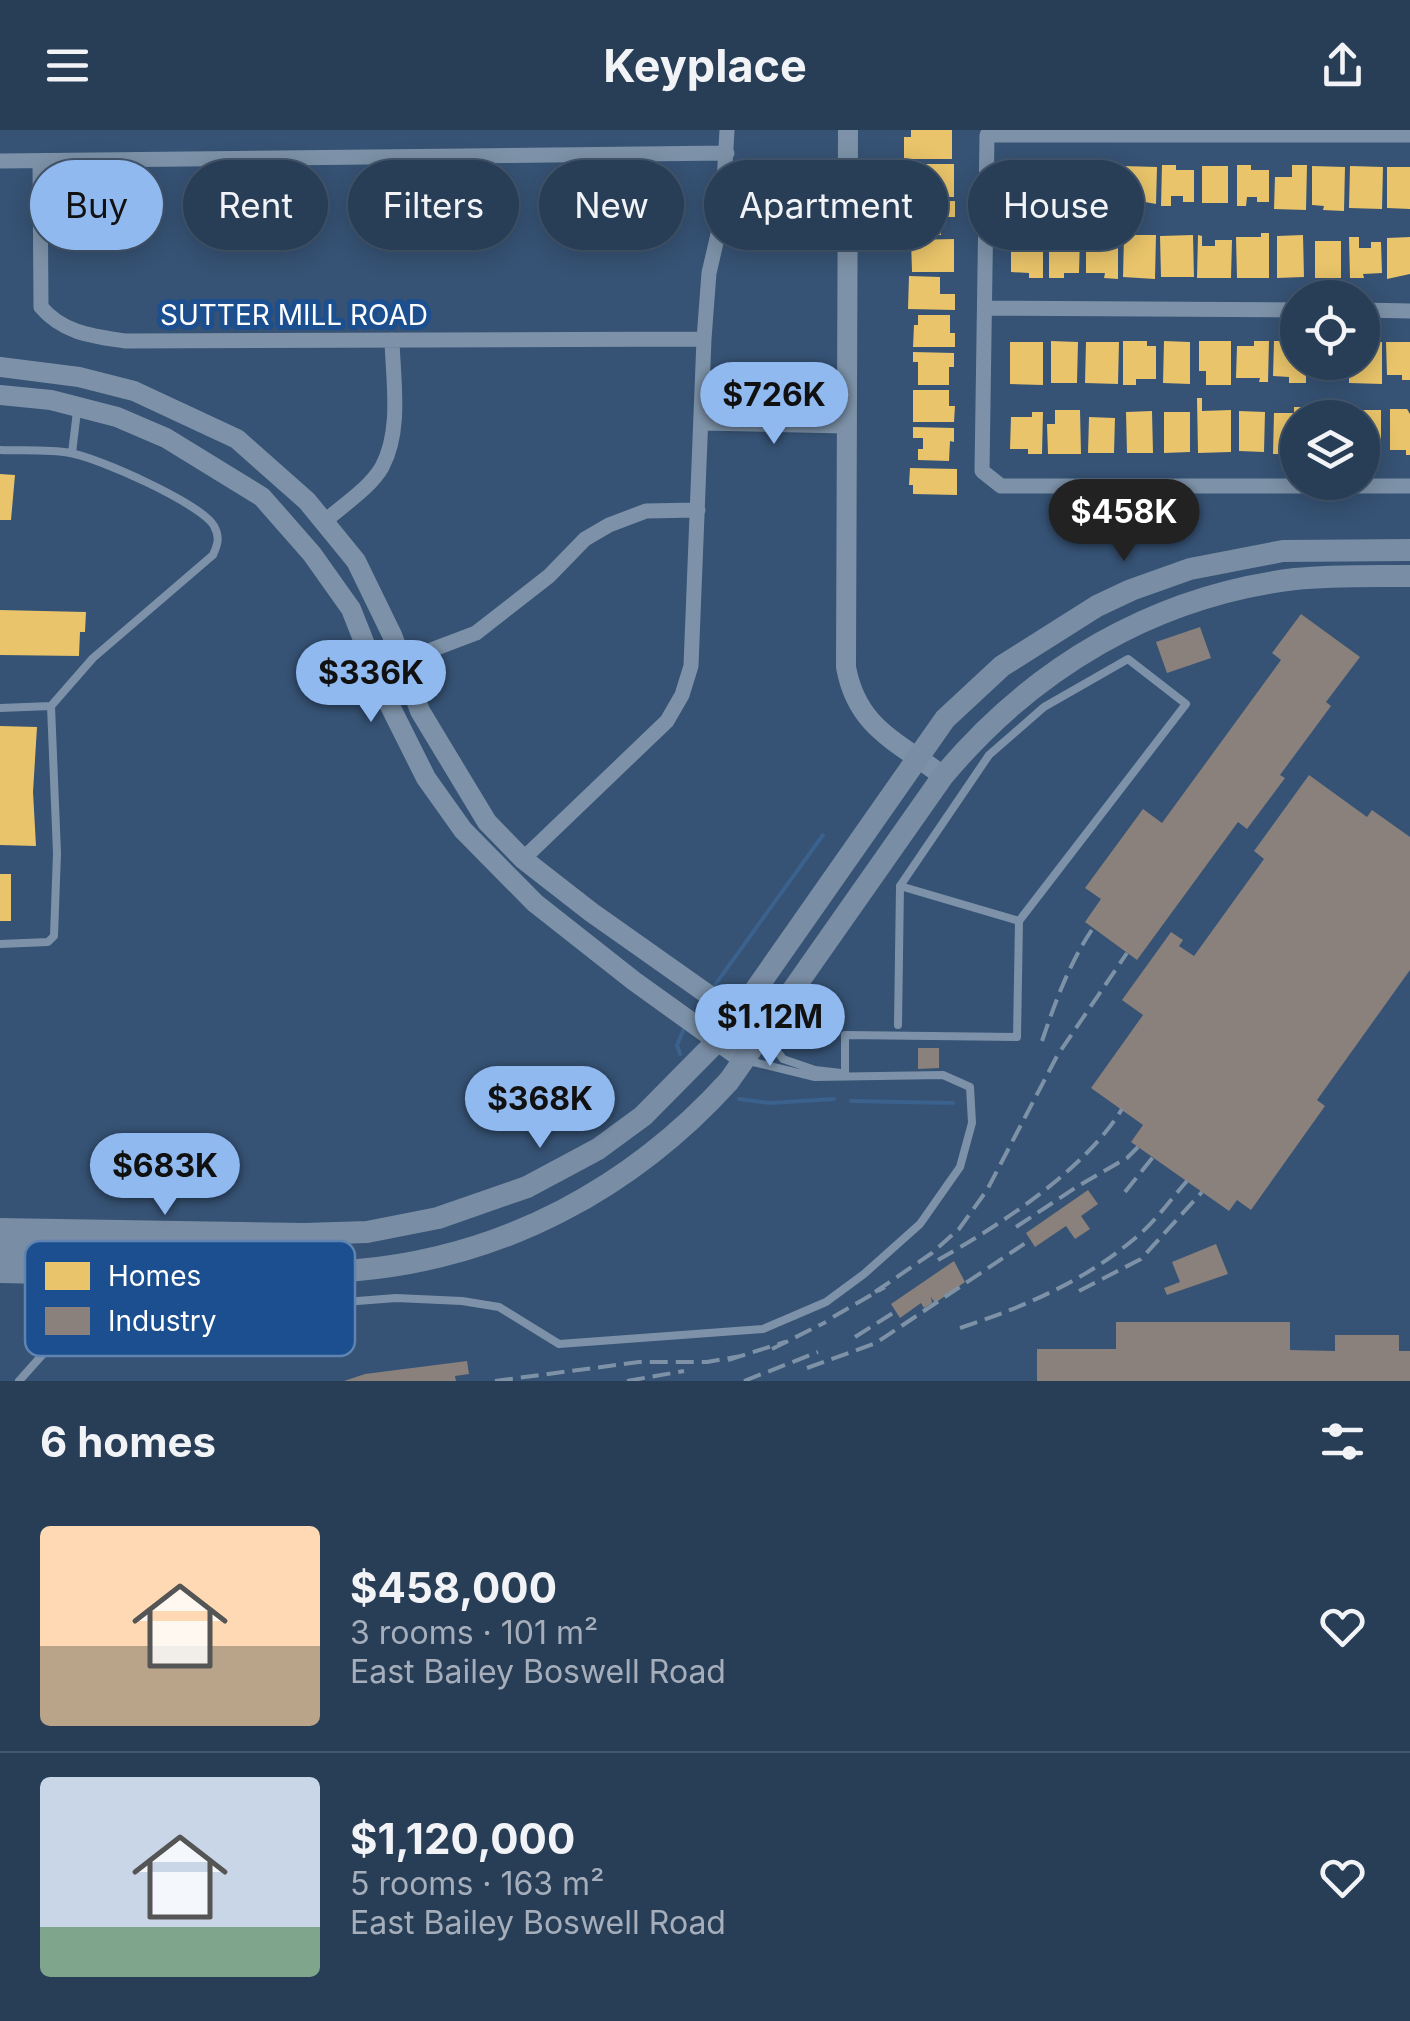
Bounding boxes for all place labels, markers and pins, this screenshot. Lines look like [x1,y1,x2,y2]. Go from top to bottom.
pin: $726K [704,362,844,447]
pin: $458K [1054,479,1194,564]
pin: $336K [301,640,441,725]
pin: $1.12M [689,984,851,1069]
pin: $368K [470,1066,610,1151]
pin: $683K [95,1133,235,1218]

